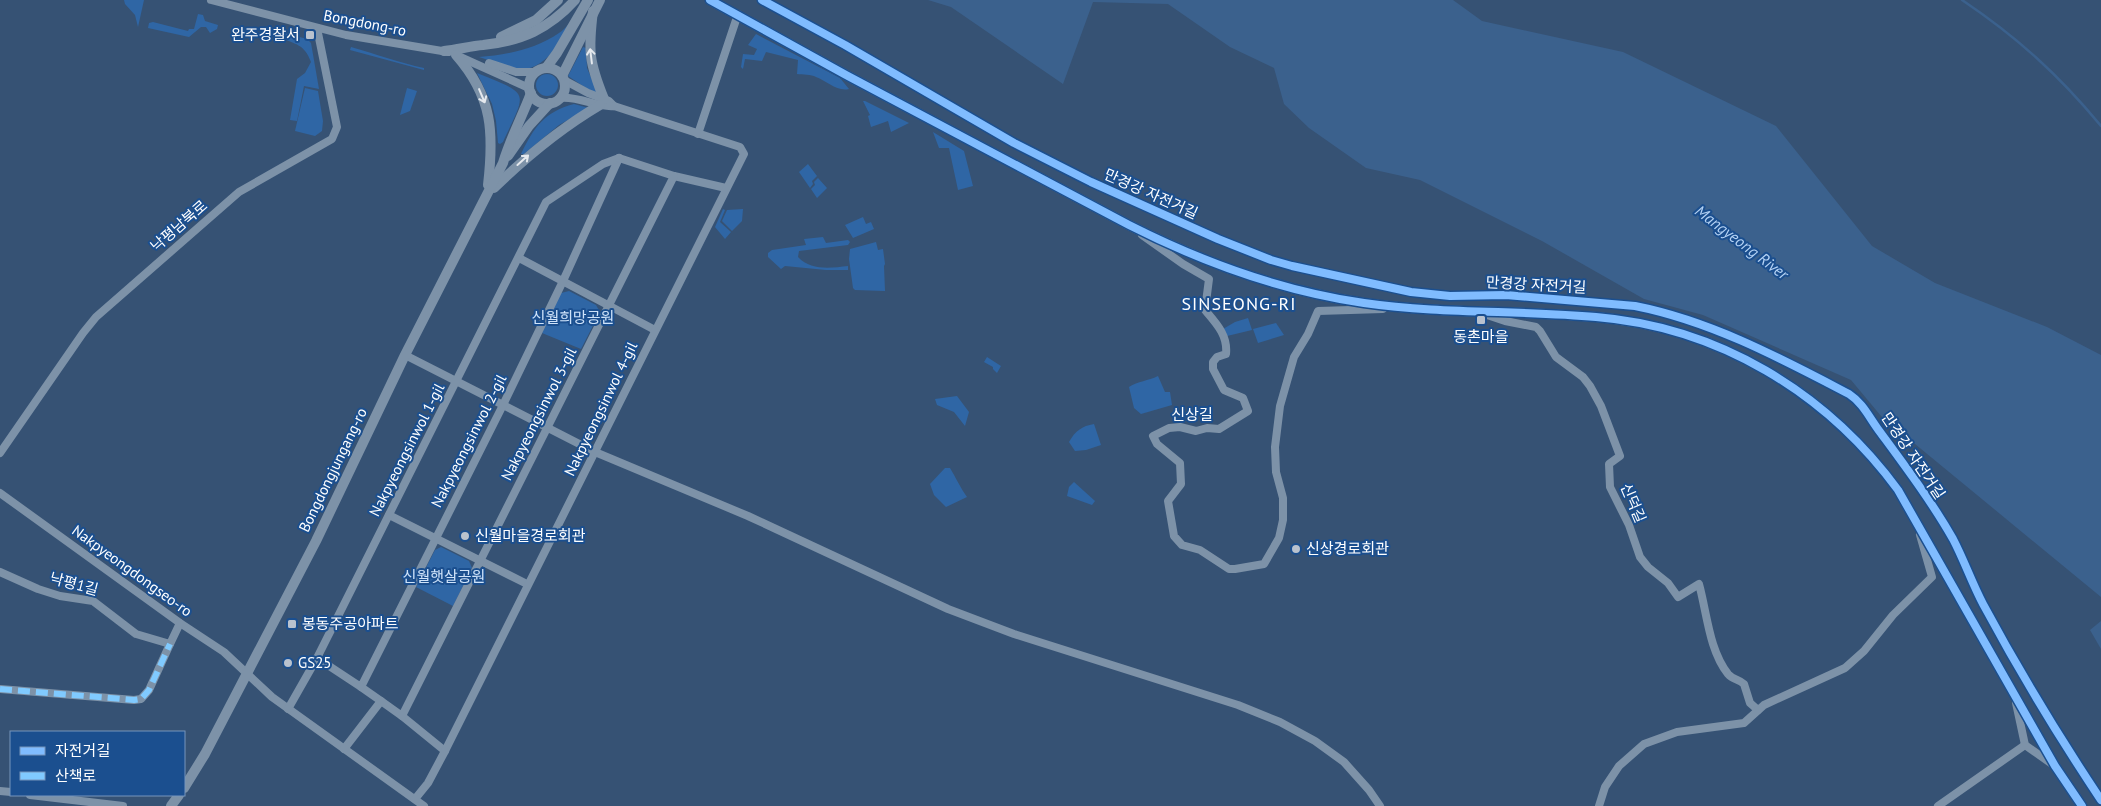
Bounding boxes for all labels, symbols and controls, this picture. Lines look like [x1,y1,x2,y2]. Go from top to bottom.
street label: Bongdong-ro [322,5,408,40]
place label: 완주경찰서 [231,25,300,44]
marker: 완주경찰서 [304,29,316,41]
one-way arrow [586,48,596,64]
one-way arrow [478,88,487,103]
one-way arrow [516,154,529,166]
street label: 만경강 자전거길 [1101,164,1201,223]
street label: 낙평남북로 [146,196,211,255]
water label: Mangyeong River [1691,200,1794,285]
street label: 만경강 자전거길 [1485,272,1587,297]
district label: SINSEONG-RI [1182,292,1297,315]
park label: 신월희망공원 [532,308,614,327]
marker: 동촌마을 [1475,314,1487,326]
place label: 동촌마을 [1453,327,1509,346]
street label: Nakpyeongsinwol 4-gil [560,338,642,479]
street label: Nakpyeongsinwol 3-gil [497,343,581,484]
street label: Nakpyeongsinwol 2-gil [427,370,511,511]
street label: Nakpyeongsinwol 1-gil [365,379,449,520]
street label: Bongdongjungang-ro [294,404,371,535]
street label: 신상길 [1171,405,1213,424]
street label: 만경강 자전거길 [1877,409,1949,503]
street label: 신덕길 [1617,480,1650,526]
street label: Nakpyeongdongseo-ro [68,521,196,621]
place label: 신월마을경로회관 [475,526,586,545]
marker: 신월마을경로회관 [459,530,471,542]
place label: 신상경로회관 [1306,539,1389,558]
marker: 신상경로회관 [1290,543,1302,555]
park label: 신월햇살공원 [403,567,485,586]
street label: 낙평1길 [48,568,101,599]
place label: 봉동주공아파트 [302,614,399,633]
marker: 봉동주공아파트 [286,618,298,630]
place label: GS25 [298,653,332,672]
marker: GS25 [282,657,294,669]
legend [10,731,185,796]
text: 자전거길 [55,741,110,760]
text: 산책로 [55,766,96,785]

